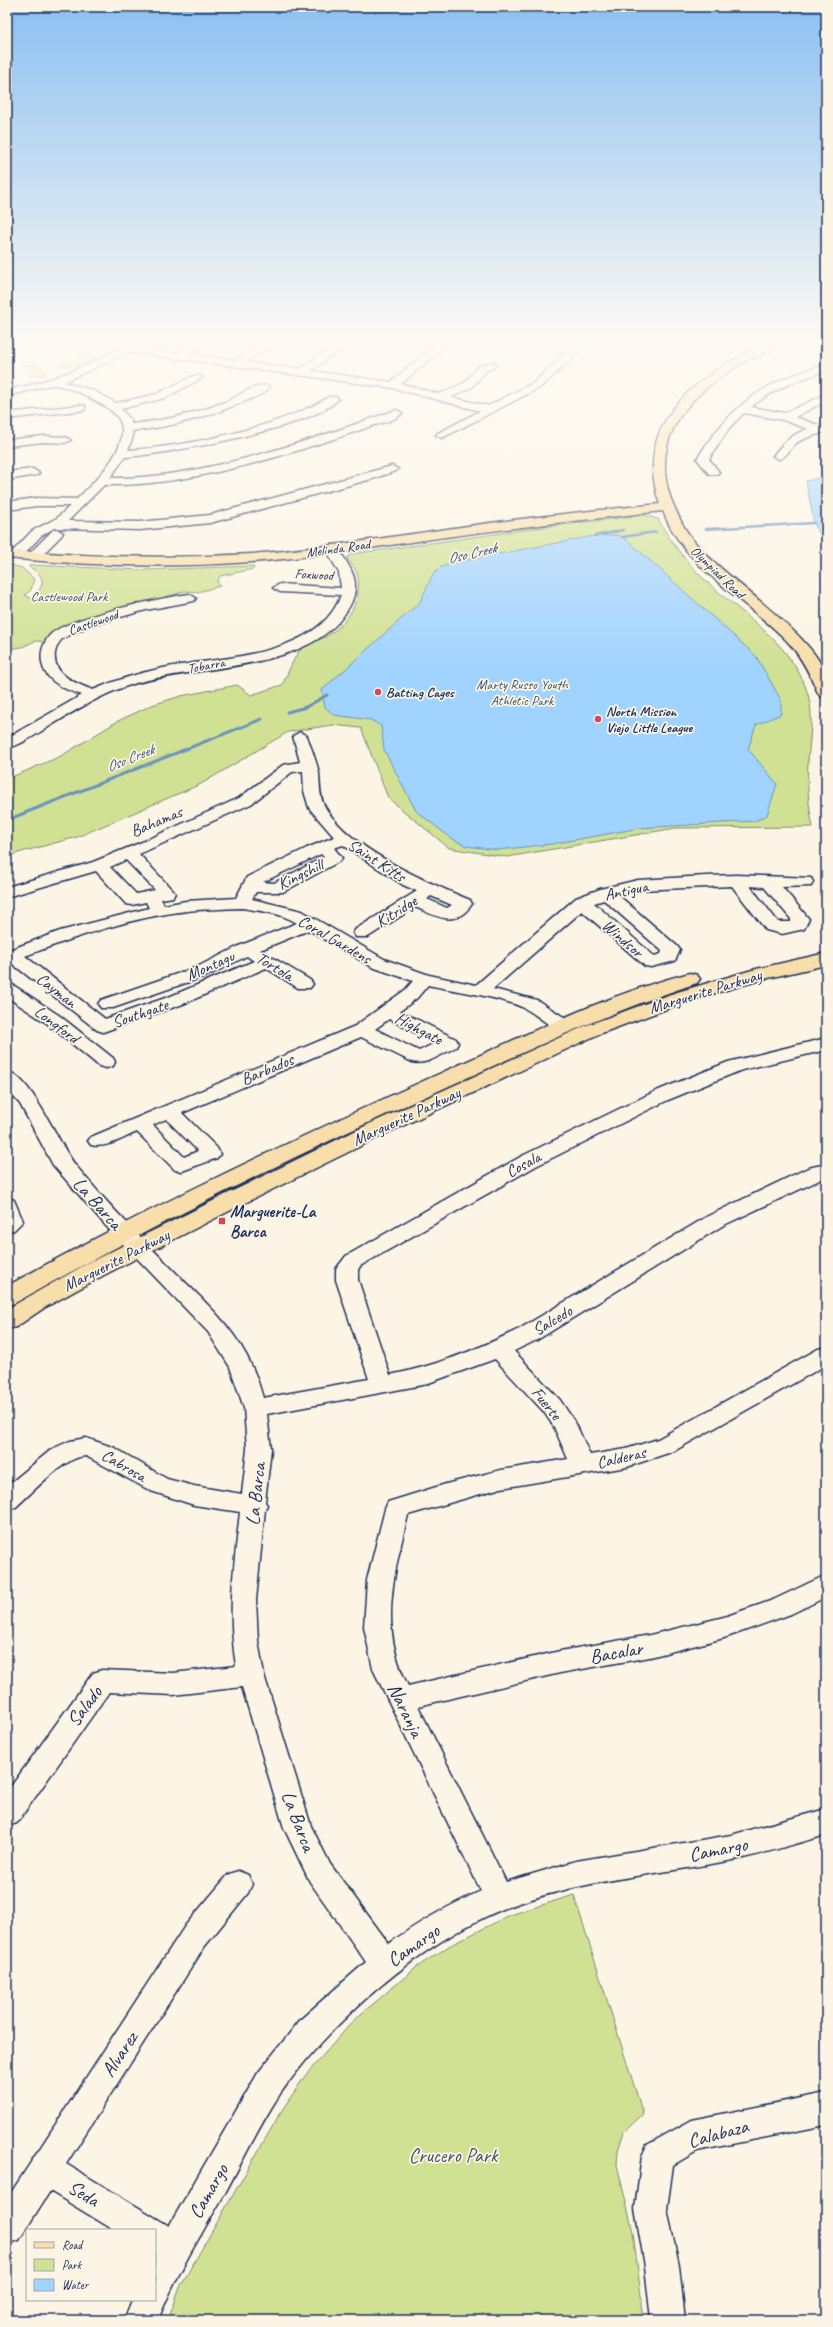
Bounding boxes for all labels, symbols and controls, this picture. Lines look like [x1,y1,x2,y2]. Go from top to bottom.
street label: Melinda Road [305,535,373,561]
water label: Oso Creek [446,538,502,568]
street label: Olympiad Road [687,542,750,604]
street label: Foxwood [294,565,336,584]
park label: Castlewood Park [31,588,109,605]
street label: Castlewood [66,605,123,639]
street label: Tobarra [186,653,227,677]
park label: Marty Russo Youth Athletic Park [476,676,569,709]
place label: Batting Cages [386,684,456,701]
marker: Batting Cages [373,687,383,697]
place label: North Mission Viejo Little League [606,703,693,736]
marker: North Mission Viejo Little League [593,714,603,724]
water label: Oso Creek [104,739,160,777]
street label: Bahamas [127,800,187,842]
street label: Saint Kitts [344,834,411,888]
street label: Kingshill [274,853,329,894]
street label: Antigua [602,875,652,905]
street label: Kitridge [372,890,422,932]
street label: Coral Gardens [294,910,377,970]
street label: Windsor [598,915,649,963]
street label: Montagu [183,945,239,985]
street label: Tortola [252,947,299,987]
street label: Marguerite Parkway [646,964,765,1019]
street label: Cayman [32,968,82,1014]
street label: Southgate [109,994,172,1033]
street label: Longford [30,1001,86,1050]
street label: Highgate [391,1007,447,1050]
street label: Barbados [238,1048,299,1090]
street label: Marguerite Parkway [349,1082,465,1151]
street label: Cosala [502,1146,546,1182]
street label: La Barca [67,1172,129,1236]
place label: Marguerite-La Barca [230,1201,317,1242]
marker: Marguerite-La Barca [217,1216,227,1226]
street label: Marguerite Parkway [59,1224,174,1296]
street label: Salcedo [529,1300,577,1340]
street label: Fuerte [527,1382,567,1425]
street label: Calderas [595,1441,650,1473]
street label: Cabrosa [98,1444,151,1487]
street label: La Barca [240,1460,271,1527]
street label: Bacalar [588,1635,646,1669]
street label: Naranja [382,1679,430,1743]
street label: Salado [61,1680,108,1732]
street label: La Barca [276,1787,322,1857]
street label: Camargo [687,1831,750,1867]
street label: Camargo [382,1918,445,1973]
street label: Alvarez [96,2025,145,2082]
street label: Calabaza [685,2113,752,2154]
park label: Crucero Park [409,2143,499,2168]
street label: Camargo [183,2159,234,2223]
street label: Seda [64,2175,105,2213]
legend [26,2229,156,2301]
text: Road [62,2237,84,2253]
text: Park [62,2257,83,2273]
text: Water [62,2277,90,2293]

